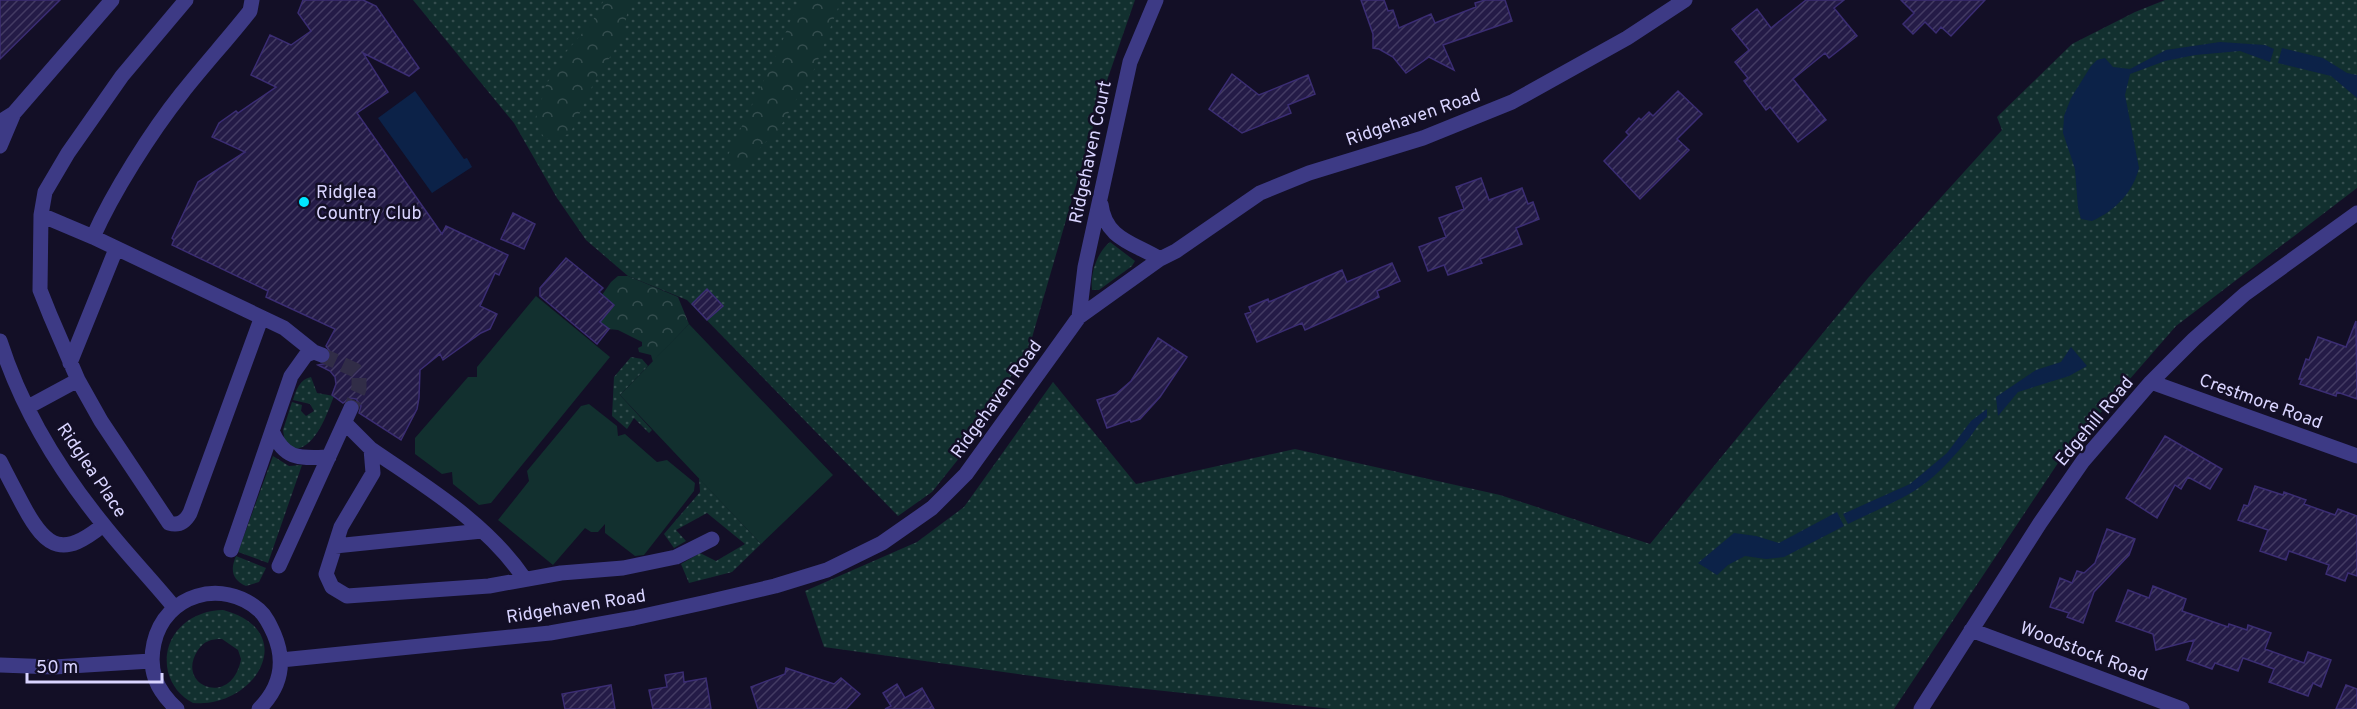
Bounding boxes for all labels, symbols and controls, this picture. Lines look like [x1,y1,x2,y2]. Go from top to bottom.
street label: Ridgehaven Court [1065,79,1118,226]
street label: Ridgehaven Road [1343,85,1484,152]
place label: Ridglea Country Club [316,182,422,226]
marker: Ridglea Country Club [297,195,311,209]
street label: Ridgehaven Road [946,336,1048,464]
street label: Crestmore Road [2196,369,2325,435]
street label: Edgehill Road [2051,372,2139,472]
street label: Ridglea Place [51,419,131,523]
street label: Ridgehaven Road [505,585,648,630]
street label: Woodstock Road [2016,617,2151,687]
scale bar [27,646,162,684]
text: 50 m [36,657,78,680]

